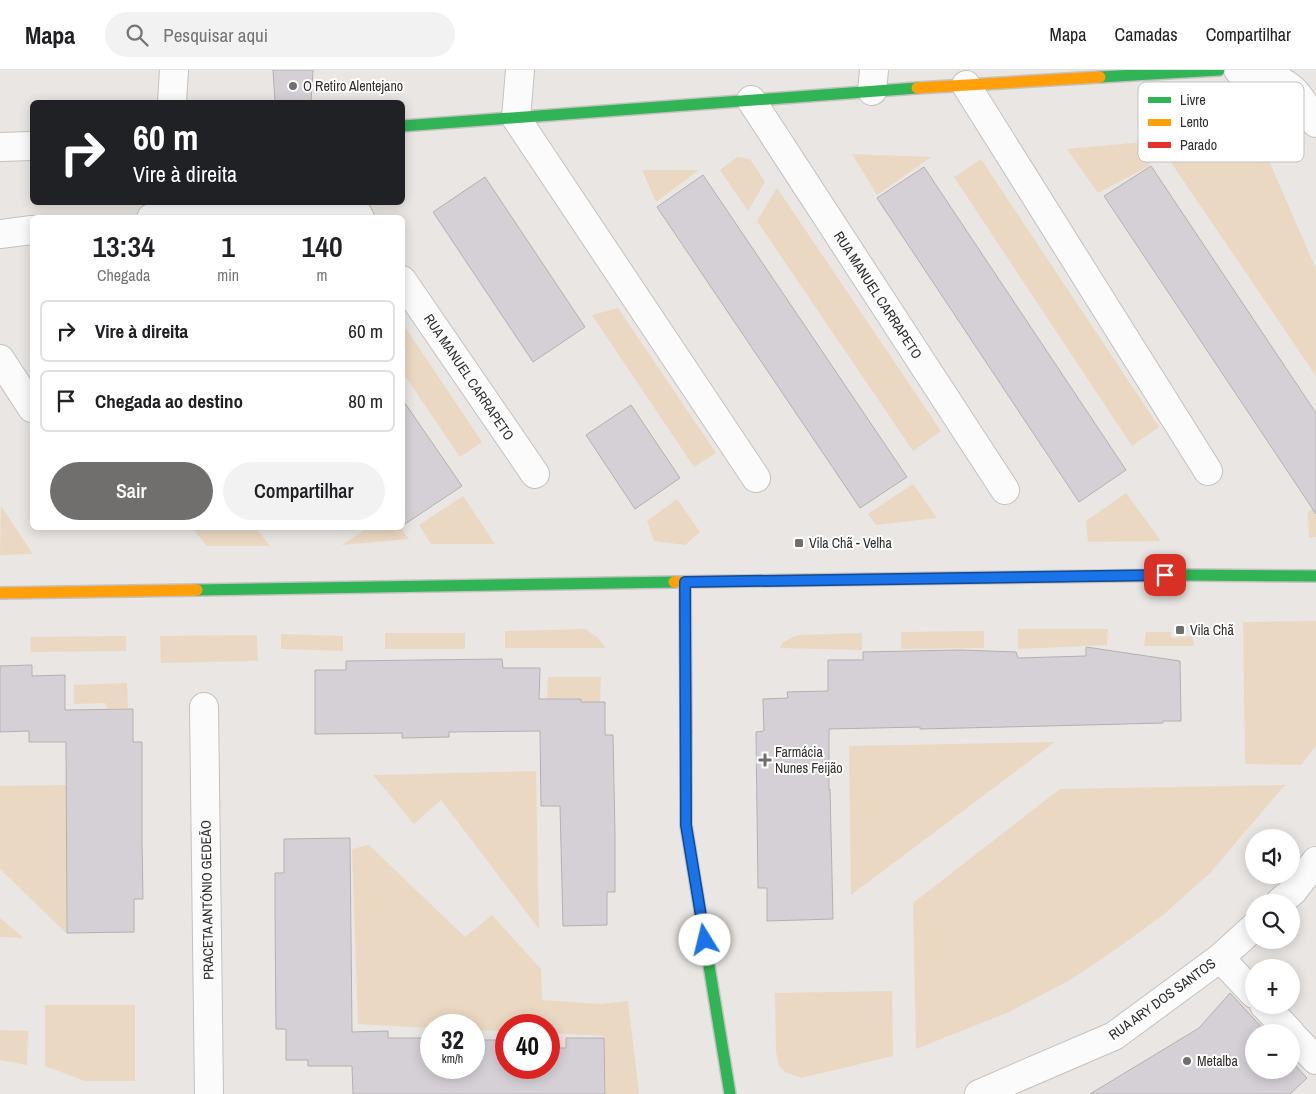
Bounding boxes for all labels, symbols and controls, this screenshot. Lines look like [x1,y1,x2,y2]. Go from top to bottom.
search box [105,12,455,57]
text: Mapa [25,19,75,51]
icon: search [123,21,151,49]
text: Pesquisar aqui [163,22,268,48]
text: Mapa [1050,22,1087,47]
text: Camadas [1115,22,1178,47]
text: Compartilhar [1206,22,1291,47]
place label: O Retiro Alentejano [303,77,403,95]
marker: O Retiro Alentejano [287,80,299,92]
legend [1138,82,1304,162]
text: Livre [1180,91,1206,109]
text: Lento [1180,113,1209,131]
text: 60 m [133,114,198,161]
icon: right [50,120,115,185]
text: Parado [1180,136,1217,154]
text: Vire à direita [133,159,237,189]
text: 13:34 [92,226,155,266]
text: 1 [221,226,235,266]
text: 140 [302,226,343,266]
street label: RUA MANUEL CARRAPETO [830,228,926,362]
text: Chegada [97,264,150,286]
text: min [217,264,239,286]
text: m [317,264,328,286]
street label: RUA MANUEL CARRAPETO [420,310,518,444]
icon: right [52,317,80,345]
text: Vire à direita [95,318,188,344]
text: 60 m [348,318,383,344]
icon: arrive [52,387,80,415]
text: Chegada ao destino [95,388,243,414]
text: 80 m [348,388,383,414]
button: Sair [50,462,213,520]
button: Compartilhar [223,462,385,520]
place label: Vila Chã - Velha [809,534,892,552]
marker: Vila Chã - Velha [793,537,805,549]
pin [1144,554,1186,596]
icon: arrive [1151,561,1179,589]
place label: Vila Chã [1190,621,1234,639]
marker: Vila Chã [1174,624,1186,636]
place label: Farmácia Nunes Feijão [775,743,843,777]
marker: Farmácia Nunes Feijão [759,754,771,766]
street label: PRACETA ANTÓNIO GEDEÃO [197,820,217,980]
map controls [1245,829,1300,1079]
button: sound [1245,829,1300,884]
button: search [1245,894,1300,949]
position arrow [678,913,730,965]
street label: RUA ARY DOS SANTOS [1105,954,1219,1044]
button: + [1245,959,1300,1014]
speed limit sign: 40 [495,1014,560,1079]
text: 32 [441,1023,464,1057]
button: − [1245,1024,1300,1079]
text: km/h [442,1051,463,1067]
place label: Metalba [1197,1052,1238,1070]
marker: Metalba [1181,1055,1193,1067]

